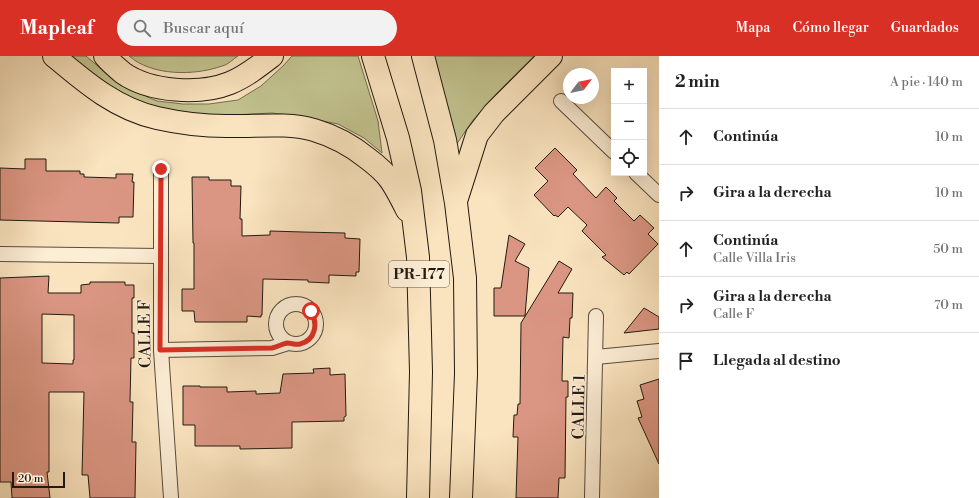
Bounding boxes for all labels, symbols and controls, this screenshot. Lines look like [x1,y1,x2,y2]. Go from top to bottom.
search box [117,10,397,46]
text: Mapleaf [20,16,93,40]
icon: search [131,17,153,39]
text: Buscar aquí [163,19,244,38]
text: Mapa [736,19,770,37]
text: Cómo llegar [792,19,869,37]
text: Guardados [891,19,959,37]
north arrow [563,68,599,104]
map controls [611,68,647,176]
button: + [611,68,647,104]
text: 2 min [675,71,720,93]
text: A pie · 140 m [890,74,963,90]
button: − [611,104,647,140]
icon: ahead [675,126,697,148]
text: Continúa [713,127,778,146]
text: 10 m [935,129,963,145]
button: locate [611,140,647,176]
route end [152,160,170,178]
icon: right [675,182,697,204]
text: Gira a la derecha [713,183,832,202]
text: 10 m [935,185,963,201]
text: Continúa [713,231,778,250]
icon: ahead [675,238,697,260]
text: 50 m [933,241,963,257]
text: Calle Villa Iris [713,250,796,266]
road number: PR-177 [389,261,449,287]
text: Gira a la derecha [713,287,832,306]
icon: right [675,294,697,316]
text: 70 m [934,297,963,313]
street label: CALLE F [134,300,156,368]
route start [302,302,320,320]
text: Calle F [713,306,754,322]
icon: arrive [675,350,697,372]
text: Llegada al destino [713,351,841,370]
street label: CALLE 1 [568,374,590,440]
scale bar [12,470,65,489]
text: 20 m [18,472,43,486]

